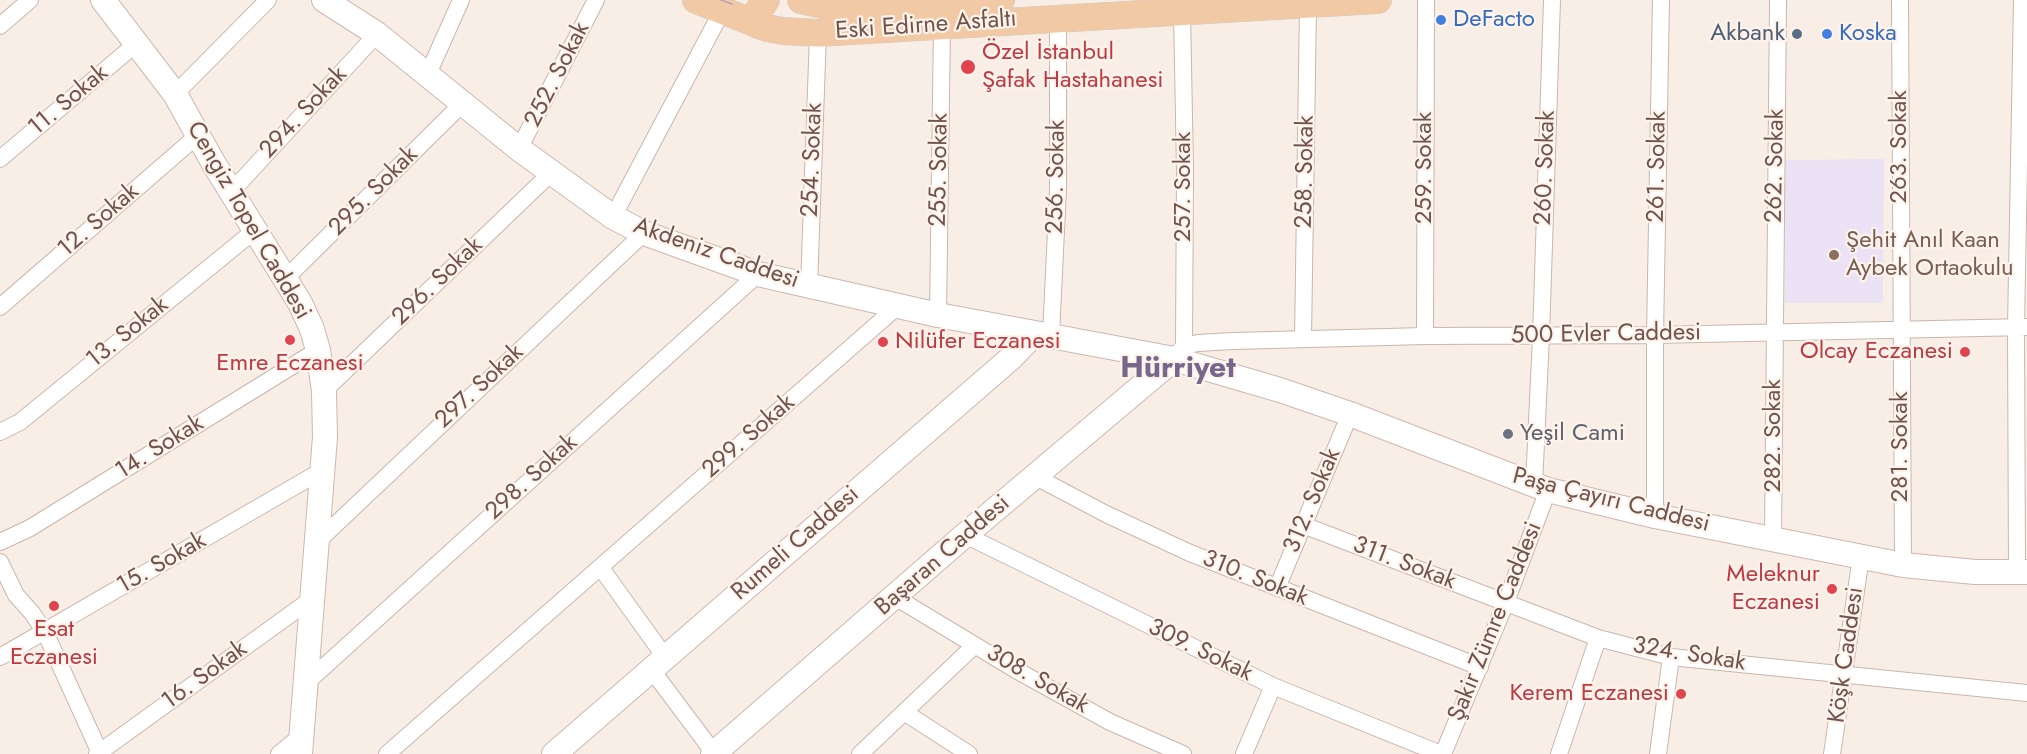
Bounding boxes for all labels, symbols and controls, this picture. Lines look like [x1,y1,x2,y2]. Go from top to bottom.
street label: Eski Edirne Asfaltı [834,5,1018,47]
place label: DeFacto [1453,6,1535,34]
marker: DeFacto [1434,13,1448,27]
street label: 252. Sokak [519,18,597,132]
place label: Akbank [1710,20,1785,48]
place label: Koska [1839,20,1897,48]
marker: Akbank [1790,27,1804,41]
marker: Koska [1820,27,1834,41]
place label: Özel İstanbul Şafak Hastahanesi [982,39,1164,95]
marker: Özel İstanbul Şafak Hastahanesi [959,58,977,76]
street label: 11. Sokak [23,59,115,143]
street label: 294. Sokak [254,61,354,165]
street label: 263. Sokak [1886,90,1914,204]
street label: 254. Sokak [797,102,829,218]
street label: 262. Sokak [1761,109,1791,223]
street label: 260. Sokak [1530,110,1562,226]
street label: 261. Sokak [1643,111,1673,223]
street label: 259. Sokak [1411,112,1439,224]
street label: 255. Sokak [925,113,955,227]
street label: 258. Sokak [1291,115,1321,229]
street label: Cengiz Topel Caddesi [180,117,316,325]
street label: 256. Sokak [1042,120,1072,234]
street label: 257. Sokak [1170,132,1198,242]
street label: 295. Sokak [323,141,425,243]
street label: 12. Sokak [53,178,145,264]
street label: Akdeniz Caddesi [629,212,803,296]
place label: Şehit Anıl Kaan Aybek Ortaokulu [1846,227,2014,283]
street label: 296. Sokak [387,232,489,332]
marker: Şehit Anıl Kaan Aybek Ortaokulu [1827,248,1841,262]
street label: 13. Sokak [81,291,175,375]
street label: 500 Evler Caddesi [1511,319,1701,351]
place label: Nilüfer Eczanesi [895,328,1061,356]
marker: Emre Eczanesi [283,333,297,347]
marker: Nilüfer Eczanesi [876,335,890,349]
place label: Olcay Eczanesi [1800,338,1953,366]
street label: 297. Sokak [430,339,530,435]
marker: Olcay Eczanesi [1958,345,1972,359]
place label: Emre Eczanesi [216,350,364,378]
district label: Hürriyet [1120,352,1236,388]
street label: 282. Sokak [1760,379,1788,493]
street label: 299. Sokak [697,389,801,485]
street label: 281. Sokak [1887,392,1915,502]
street label: 14. Sokak [111,410,209,486]
place label: Yeşil Cami [1520,420,1625,448]
marker: Yeşil Cami [1501,427,1515,441]
street label: 298. Sokak [480,429,584,527]
street label: 312. Sokak [1278,444,1348,558]
street label: Paşa Çayırı Caddesi [1509,463,1713,539]
street label: Rumeli Caddesi [726,481,866,607]
street label: Başaran Caddesi [870,490,1016,622]
street label: Şakir Zümre Caddesi [1443,518,1549,726]
street label: 15. Sokak [113,527,211,601]
street label: 311. Sokak [1348,531,1460,597]
street label: 310. Sokak [1198,545,1312,613]
place label: Meleknur Eczanesi [1726,561,1820,617]
marker: Meleknur Eczanesi [1825,582,1839,596]
street label: Köşk Caddesi [1823,585,1871,725]
marker: Esat Eczanesi [47,599,61,613]
street label: 309. Sokak [1143,613,1257,689]
place label: Esat Eczanesi [10,616,98,672]
street label: 324. Sokak [1630,632,1748,678]
street label: 16. Sokak [157,636,253,716]
street label: 308. Sokak [981,639,1093,721]
place label: Kerem Eczanesi [1510,680,1669,708]
marker: Kerem Eczanesi [1674,687,1688,701]

